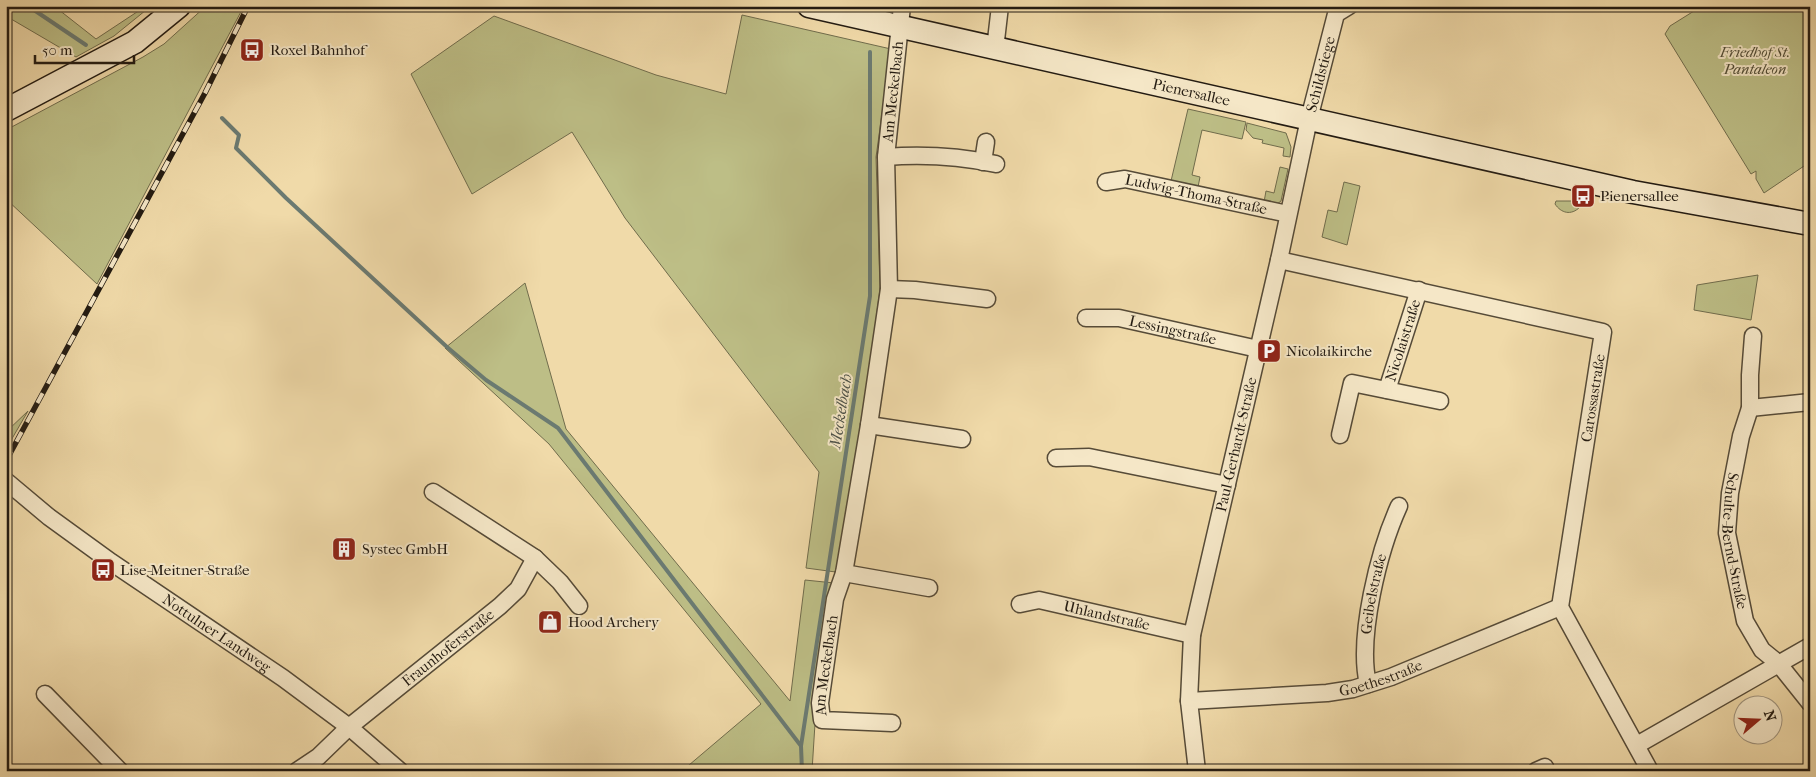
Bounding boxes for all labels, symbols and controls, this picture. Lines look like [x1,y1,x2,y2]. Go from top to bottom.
scale bar [35,32,134,64]
street label: Schildstiege [1302,34,1339,114]
bus stop icon: Roxel Bahnhof [239,37,265,63]
street label: Am Meckelbach [879,40,907,144]
text: 50 m [42,41,73,59]
place label: Roxel Bahnhof [270,41,368,59]
park label: Friedhof St. Pantaleon [1719,43,1790,78]
street label: Pienersallee [1151,75,1232,110]
street label: Ludwig-Thoma-Straße [1123,170,1269,218]
bus stop icon: Pienersallee [1570,183,1596,209]
place label: Pienersallee [1600,187,1679,205]
street label: Nicolaistraße [1381,297,1425,384]
street label: Lessingstraße [1127,312,1218,349]
parking icon: Nicolaikirche [1256,338,1282,364]
place label: Nicolaikirche [1286,342,1373,360]
street label: Carossastraße [1577,352,1609,443]
water label: Meckelbach [825,373,856,451]
street label: Paul-Gerhardt-Straße [1212,375,1261,514]
street label: Schulte-Bernd-Straße [1718,471,1751,611]
building icon: Systec GmbH [331,536,357,562]
place label: Systec GmbH [362,540,448,558]
street label: Geibelstraße [1357,551,1391,635]
bus stop icon: Lise-Meitner-Straße [90,557,116,583]
place label: Lise-Meitner-Straße [120,561,250,579]
street label: Nottulner Landweg [159,590,275,677]
street label: Uhlandstraße [1062,597,1152,634]
street label: Fraunhoferstraße [398,605,498,690]
shop icon: Hood Archery [537,609,563,635]
place label: Hood Archery [568,613,660,631]
street label: Am Meckelbach [811,613,842,718]
street label: Goethestraße [1338,656,1425,700]
north arrow [1734,694,1784,744]
text: N [1760,708,1780,724]

